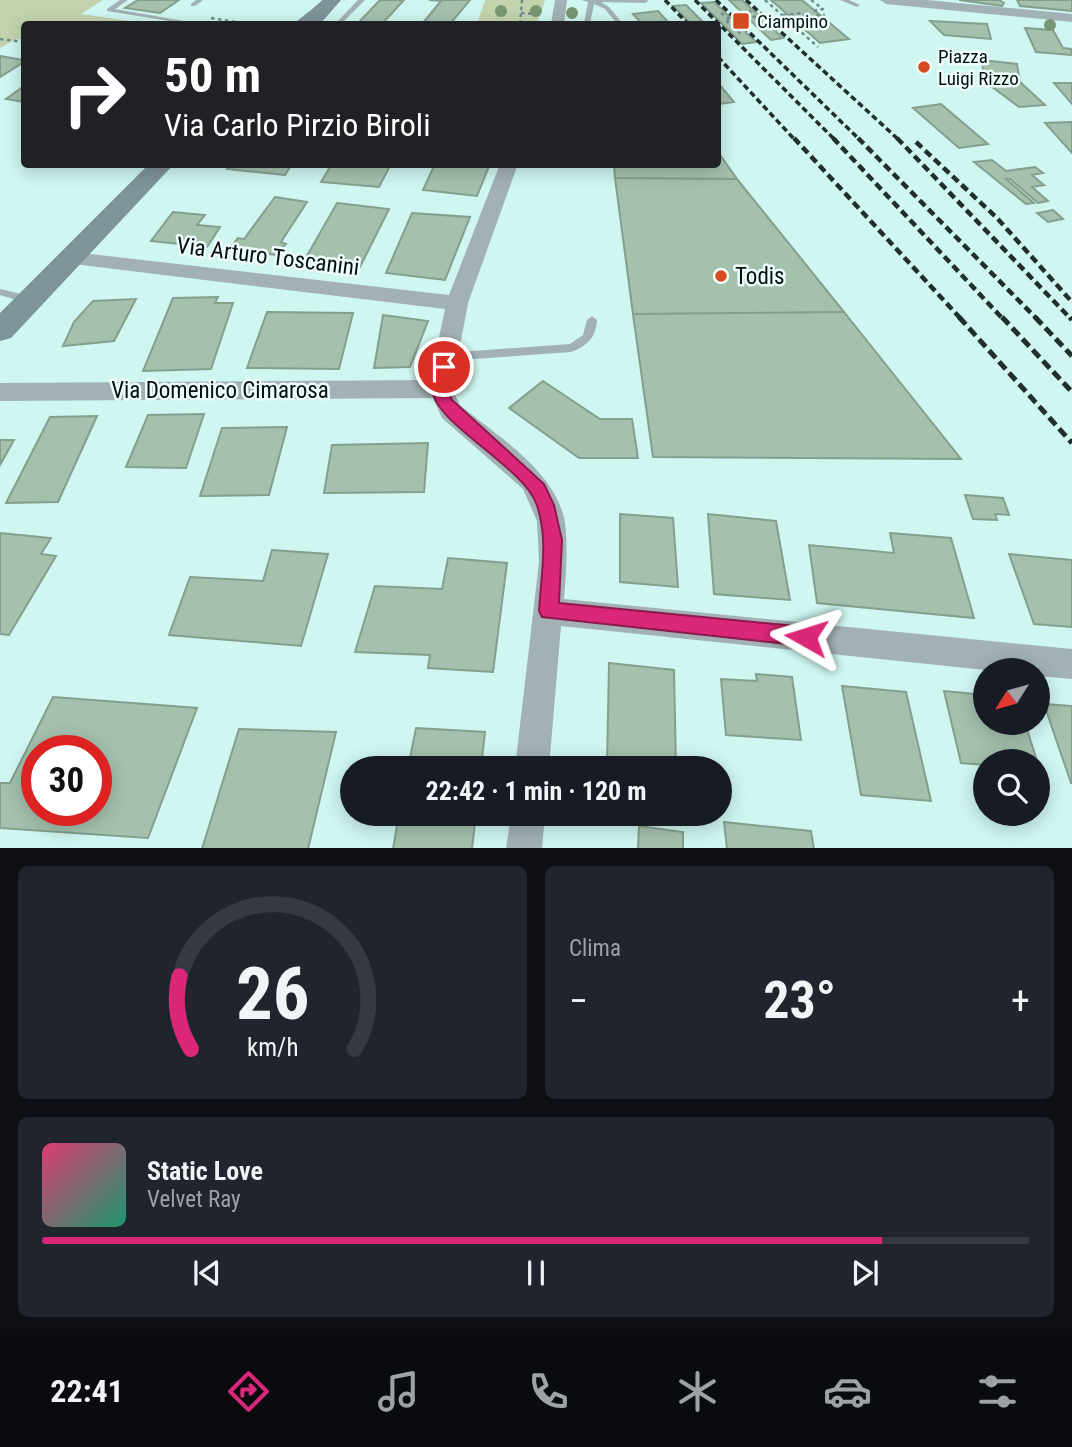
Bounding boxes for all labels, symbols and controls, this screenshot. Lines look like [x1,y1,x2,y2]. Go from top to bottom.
place label: Ciampino [757,10,828,33]
marker: Ciampino [731,11,751,31]
place label: Piazza Luigi Rizzo [938,45,1019,90]
text: 50 m [164,47,261,104]
icon: right [49,49,140,140]
marker: Piazza Luigi Rizzo [916,59,932,75]
text: Via Carlo Pirzio Biroli [164,106,431,144]
street label: Via Arturo Toscanini [175,232,361,281]
place label: Todis [735,263,785,290]
marker: Todis [713,268,729,284]
pin [414,337,474,397]
icon: arrive [425,348,463,386]
street label: Via Domenico Cimarosa [111,377,329,404]
position arrow [769,600,843,674]
north arrow [973,658,1050,735]
map controls [973,658,1050,826]
speed limit sign: 30 [21,735,112,826]
button: search [973,749,1050,826]
text: 22:42 · 1 min · 120 m [426,776,646,806]
text: Clima [569,935,621,962]
text: 26 [236,951,309,1037]
text: 23° [763,970,836,1031]
text: − [569,979,588,1023]
text: + [1011,979,1030,1023]
text: km/h [247,1032,298,1061]
text: Static Love [147,1156,263,1186]
text: Velvet Ray [147,1186,241,1213]
icon: previous [188,1254,226,1292]
icon: pause [517,1254,555,1292]
icon: next [846,1254,884,1292]
icon: directions [224,1367,273,1416]
icon: music [374,1367,423,1416]
icon: phone [524,1367,573,1416]
icon: climate [673,1367,722,1416]
icon: car [823,1367,872,1416]
icon: filters [973,1367,1022,1416]
text: 22:41 [50,1372,124,1410]

